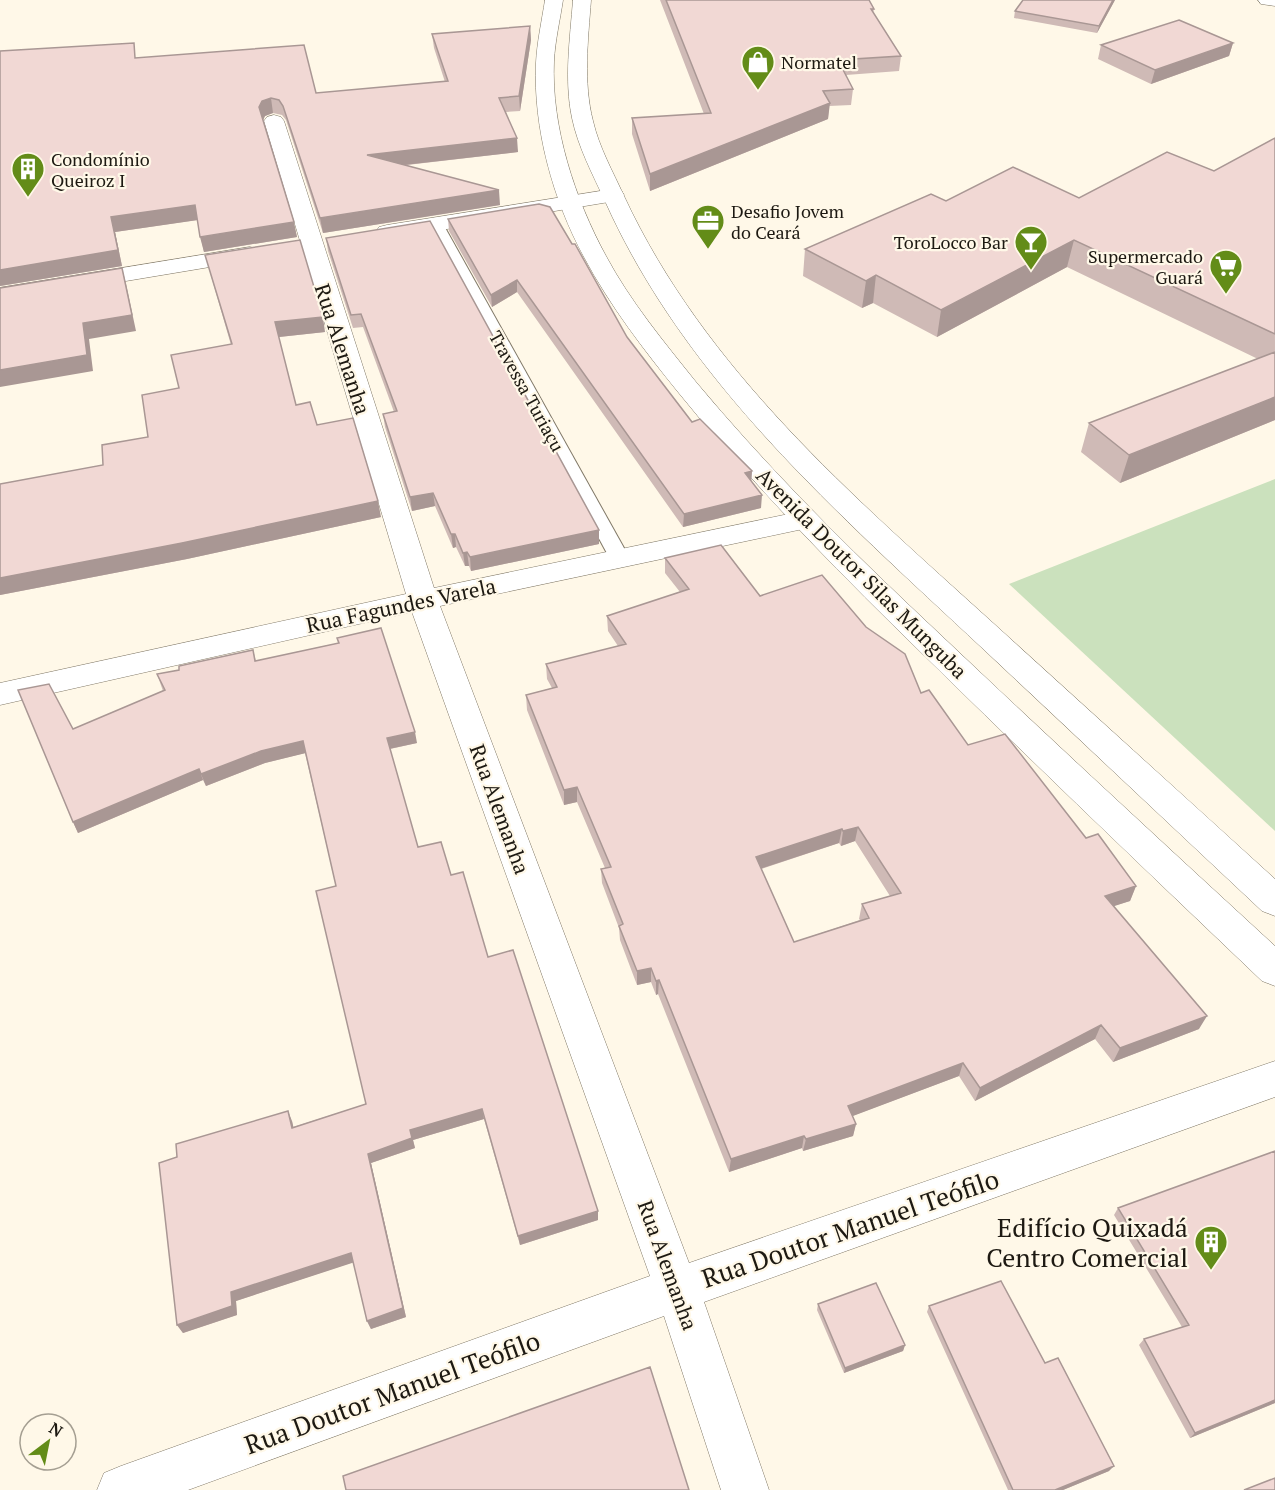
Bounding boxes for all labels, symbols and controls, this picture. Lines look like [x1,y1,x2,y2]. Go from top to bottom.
shop icon: Normatel [740,44,776,91]
place label: Normatel [781,50,857,74]
place label: Condomínio Queiroz I [51,147,150,192]
building icon: Condomínio Queiroz I [10,151,46,198]
place label: Desafio Jovem do Ceará [731,199,844,244]
office icon: Desafio Jovem do Ceará [690,203,726,250]
bar icon: ToroLocco Bar [1013,224,1049,271]
place label: ToroLocco Bar [894,230,1008,254]
place label: Supermercado Guará [1088,244,1203,289]
supermarket icon: Supermercado Guará [1208,248,1244,295]
street label: Rua Alemanha [309,280,377,418]
street label: Travessa Turiaçu [484,326,570,456]
street label: Avenida Doutor Silas Munguba [750,461,974,685]
street label: Rua Fagundes Varela [304,571,499,639]
street label: Rua Alemanha [464,740,537,878]
street label: Rua Doutor Manuel Teófilo [697,1161,1003,1295]
street label: Rua Alemanha [632,1196,705,1334]
place label: Edifício Quixadá Centro Comercial [986,1210,1188,1274]
building icon: Edifício Quixadá Centro Comercial [1193,1224,1229,1271]
street label: Rua Doutor Manuel Teófilo [240,1323,544,1461]
north arrow [18,1412,78,1472]
text: N [45,1417,67,1442]

